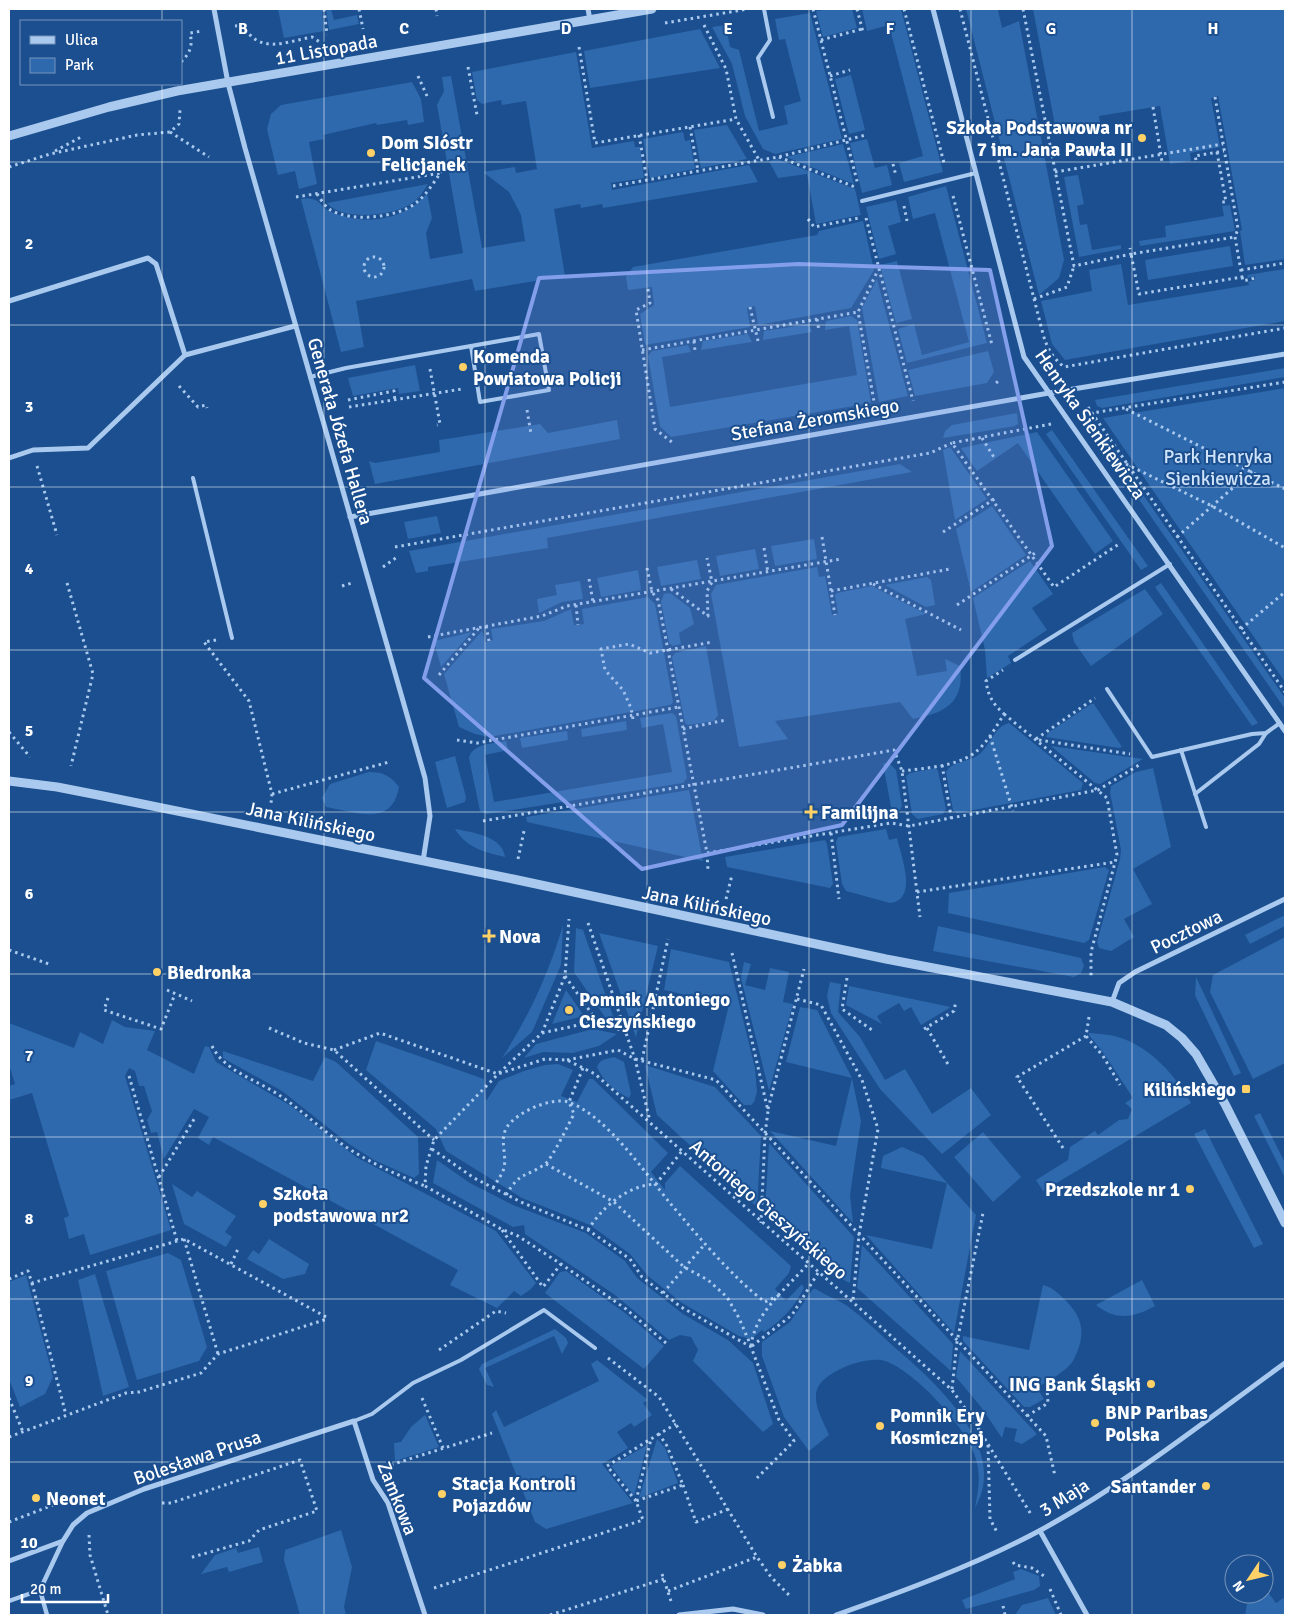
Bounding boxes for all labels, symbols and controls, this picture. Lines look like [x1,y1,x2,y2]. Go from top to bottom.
text: B [238,19,248,39]
text: C [399,19,409,39]
text: D [561,19,572,39]
text: E [723,19,733,39]
text: F [886,19,895,39]
text: G [1046,19,1056,39]
text: H [1208,19,1218,39]
legend [20,20,182,85]
street label: 11 Listopada [273,29,379,71]
text: Ulica [65,31,98,49]
text: Park [65,56,94,74]
place label: Szkoła Podstawowa nr 7 im. Jana Pawła II [946,116,1132,162]
place label: Dom SIóstr Felicjanek [381,131,473,177]
marker: Szkoła Podstawowa nr 7 im. Jana Pawła II [1136,132,1148,144]
marker: Dom SIóstr Felicjanek [365,147,377,159]
text: 2 [25,234,33,254]
street label: Generała Józefa Hallera [302,335,378,528]
place label: Komenda Powiatowa Policji [473,345,621,391]
street label: Henryka Sienkiewicza [1029,345,1151,504]
marker: Komenda Powiatowa Policji [457,361,469,373]
street label: Stefana Żeromskiego [729,393,901,447]
text: 3 [25,397,33,417]
park label: Park Henryka Sienkiewicza [1164,445,1272,491]
text: 4 [25,559,34,579]
text: 5 [25,721,33,741]
street label: Jana Kilińskiego [244,797,378,847]
place label: Familijna [821,801,899,825]
marker: Familijna [805,806,817,818]
street label: Jana Kilińskiego [640,881,774,931]
text: 6 [25,884,34,904]
street label: Pocztowa [1147,904,1226,960]
place label: Nova [499,925,541,949]
marker: Nova [483,930,495,942]
place label: Biedronka [167,961,252,985]
marker: Biedronka [151,966,163,978]
place label: Pomnik Antoniego Cieszyńskiego [579,988,730,1034]
marker: Pomnik Antoniego Cieszyńskiego [563,1004,575,1016]
text: 7 [25,1046,34,1066]
place label: Kilińskiego [1143,1078,1236,1102]
marker: Kilińskiego [1240,1083,1252,1095]
street label: Antoniego Cieszyńskiego [684,1134,852,1285]
place label: Przedszkole nr 1 [1045,1178,1180,1202]
place label: Szkoła podstawowa nr2 [273,1182,409,1228]
marker: Przedszkole nr 1 [1184,1183,1196,1195]
marker: Szkoła podstawowa nr2 [257,1198,269,1210]
text: 8 [25,1209,34,1229]
text: 9 [25,1371,34,1391]
place label: ING Bank Śląski [1009,1373,1141,1397]
marker: ING Bank Śląski [1145,1378,1157,1390]
place label: BNP Paribas Polska [1105,1401,1208,1447]
place label: Pomnik Ery Kosmicznej [890,1404,985,1450]
marker: BNP Paribas Polska [1089,1417,1101,1429]
marker: Pomnik Ery Kosmicznej [874,1420,886,1432]
street label: Bolesława Prusa [130,1425,264,1491]
street label: Zamkowa [371,1458,423,1539]
place label: Stacja Kontroli Pojazdów [452,1472,576,1518]
street label: 3 Maja [1035,1473,1094,1522]
place label: Santander [1111,1475,1196,1499]
marker: Santander [1200,1480,1212,1492]
place label: Neonet [46,1487,106,1511]
marker: Stacja Kontroli Pojazdów [436,1488,448,1500]
marker: Neonet [30,1492,42,1504]
text: 10 [20,1533,38,1553]
place label: Żabka [792,1554,843,1578]
north arrow [1224,1554,1274,1604]
marker: Żabka [776,1559,788,1571]
scale bar [22,1572,109,1604]
text: N [1229,1577,1249,1595]
text: 20 m [30,1580,61,1598]

